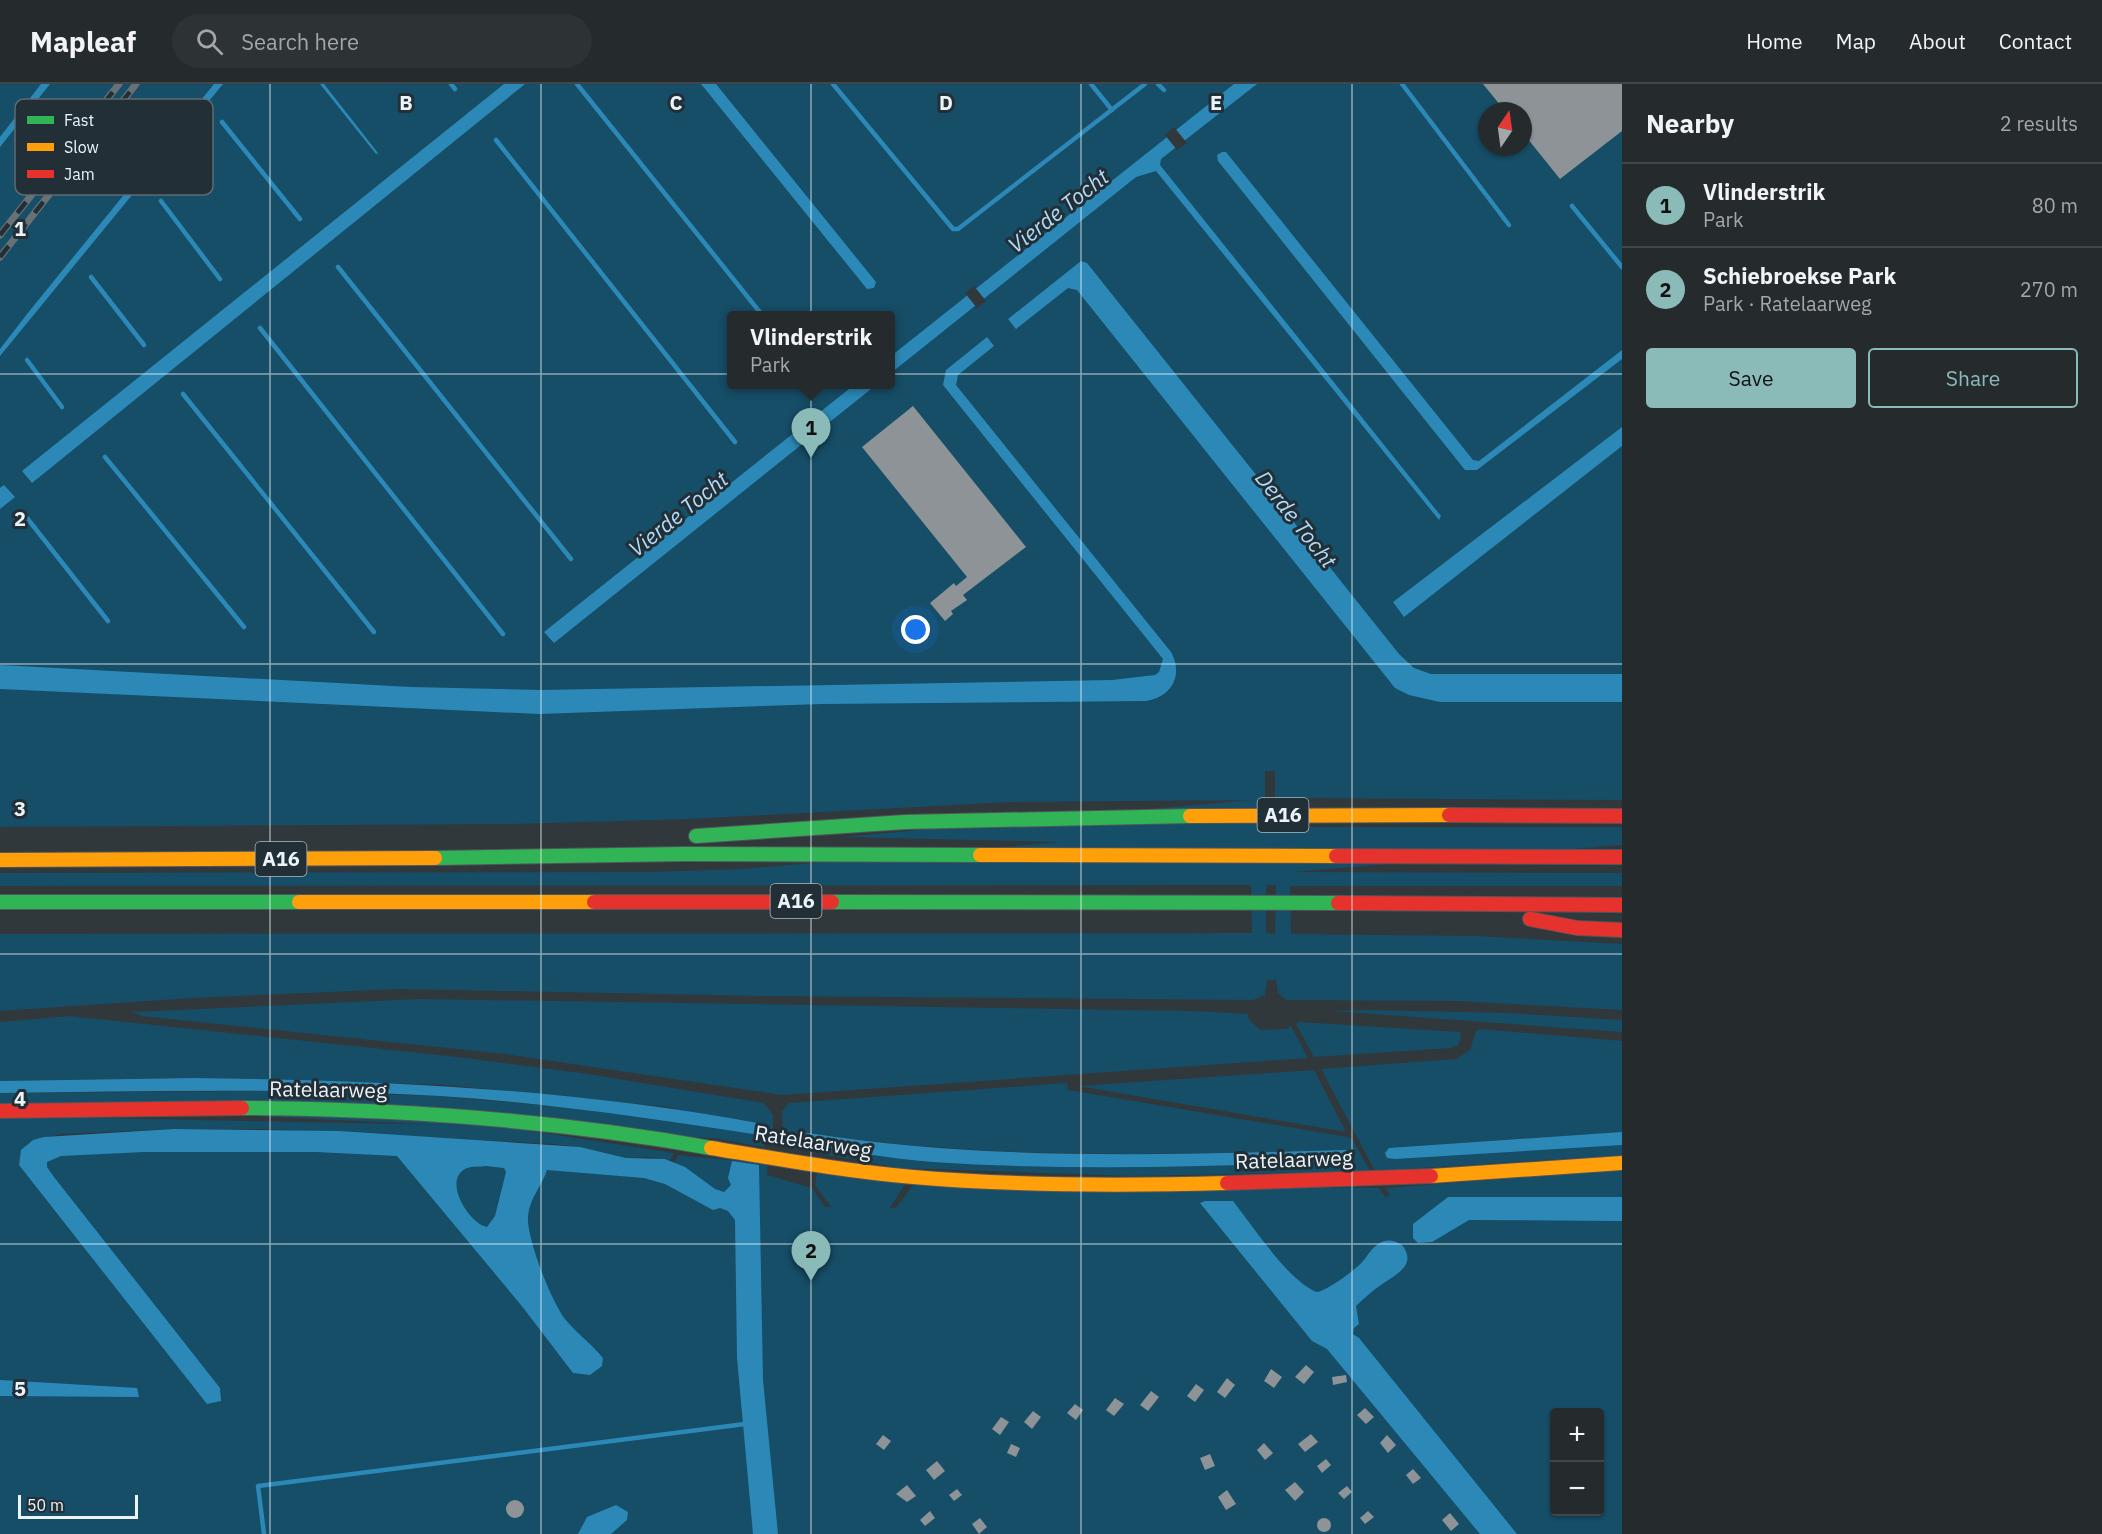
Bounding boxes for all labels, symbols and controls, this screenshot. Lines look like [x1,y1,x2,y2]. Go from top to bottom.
search box [172,14,592,68]
text: Mapleaf [30,23,136,60]
icon: search [193,25,226,58]
text: Search here [241,27,359,56]
text: Home [1746,27,1803,55]
text: Map [1836,27,1876,55]
text: About [1909,27,1966,55]
text: Contact [1999,27,2072,55]
text: B [399,89,413,116]
text: C [669,89,683,116]
text: D [939,89,953,116]
text: E [1210,89,1222,116]
legend [15,99,213,195]
north arrow [1478,102,1532,156]
text: Nearby [1646,106,1734,140]
text: Fast [64,110,94,130]
text: 2 results [2000,110,2078,137]
text: Slow [64,137,99,157]
water label: Vierde Tocht [1001,162,1115,259]
text: Jam [64,164,95,184]
text: Vlinderstrik [1703,177,1825,206]
text: 1 [1660,192,1672,219]
text: 80 m [2032,192,2078,219]
text: Park [1703,206,1743,233]
text: 1 [14,215,26,242]
text: Schiebroekse Park [1703,261,1896,290]
text: 2 [1660,276,1672,303]
text: 270 m [2020,276,2078,303]
text: Park · Ratelaarweg [1703,290,1872,317]
popup [727,311,895,389]
text: Vlinderstrik [750,322,872,351]
button: Save [1646,348,1856,408]
button: Share [1868,348,2078,408]
text: Park [750,351,790,378]
pin: 1 [792,408,830,458]
water label: Vierde Tocht [622,464,734,563]
water label: Derde Tocht [1249,464,1344,574]
text: 2 [14,505,26,532]
your location [901,615,930,644]
text: 3 [14,795,26,822]
road number: A16 [1258,798,1308,832]
road number: A16 [256,842,306,876]
road number: A16 [770,884,822,918]
street label: Ratelaarweg [269,1074,387,1104]
text: 4 [14,1085,26,1112]
street label: Ratelaarweg [753,1118,874,1164]
street label: Ratelaarweg [1235,1143,1353,1175]
pin: 2 [792,1232,830,1281]
text: 5 [14,1375,26,1402]
map controls [1550,1408,1604,1516]
button: + [1550,1408,1604,1462]
button: − [1550,1462,1604,1516]
scale bar [18,1492,138,1520]
text: 50 m [27,1495,64,1515]

